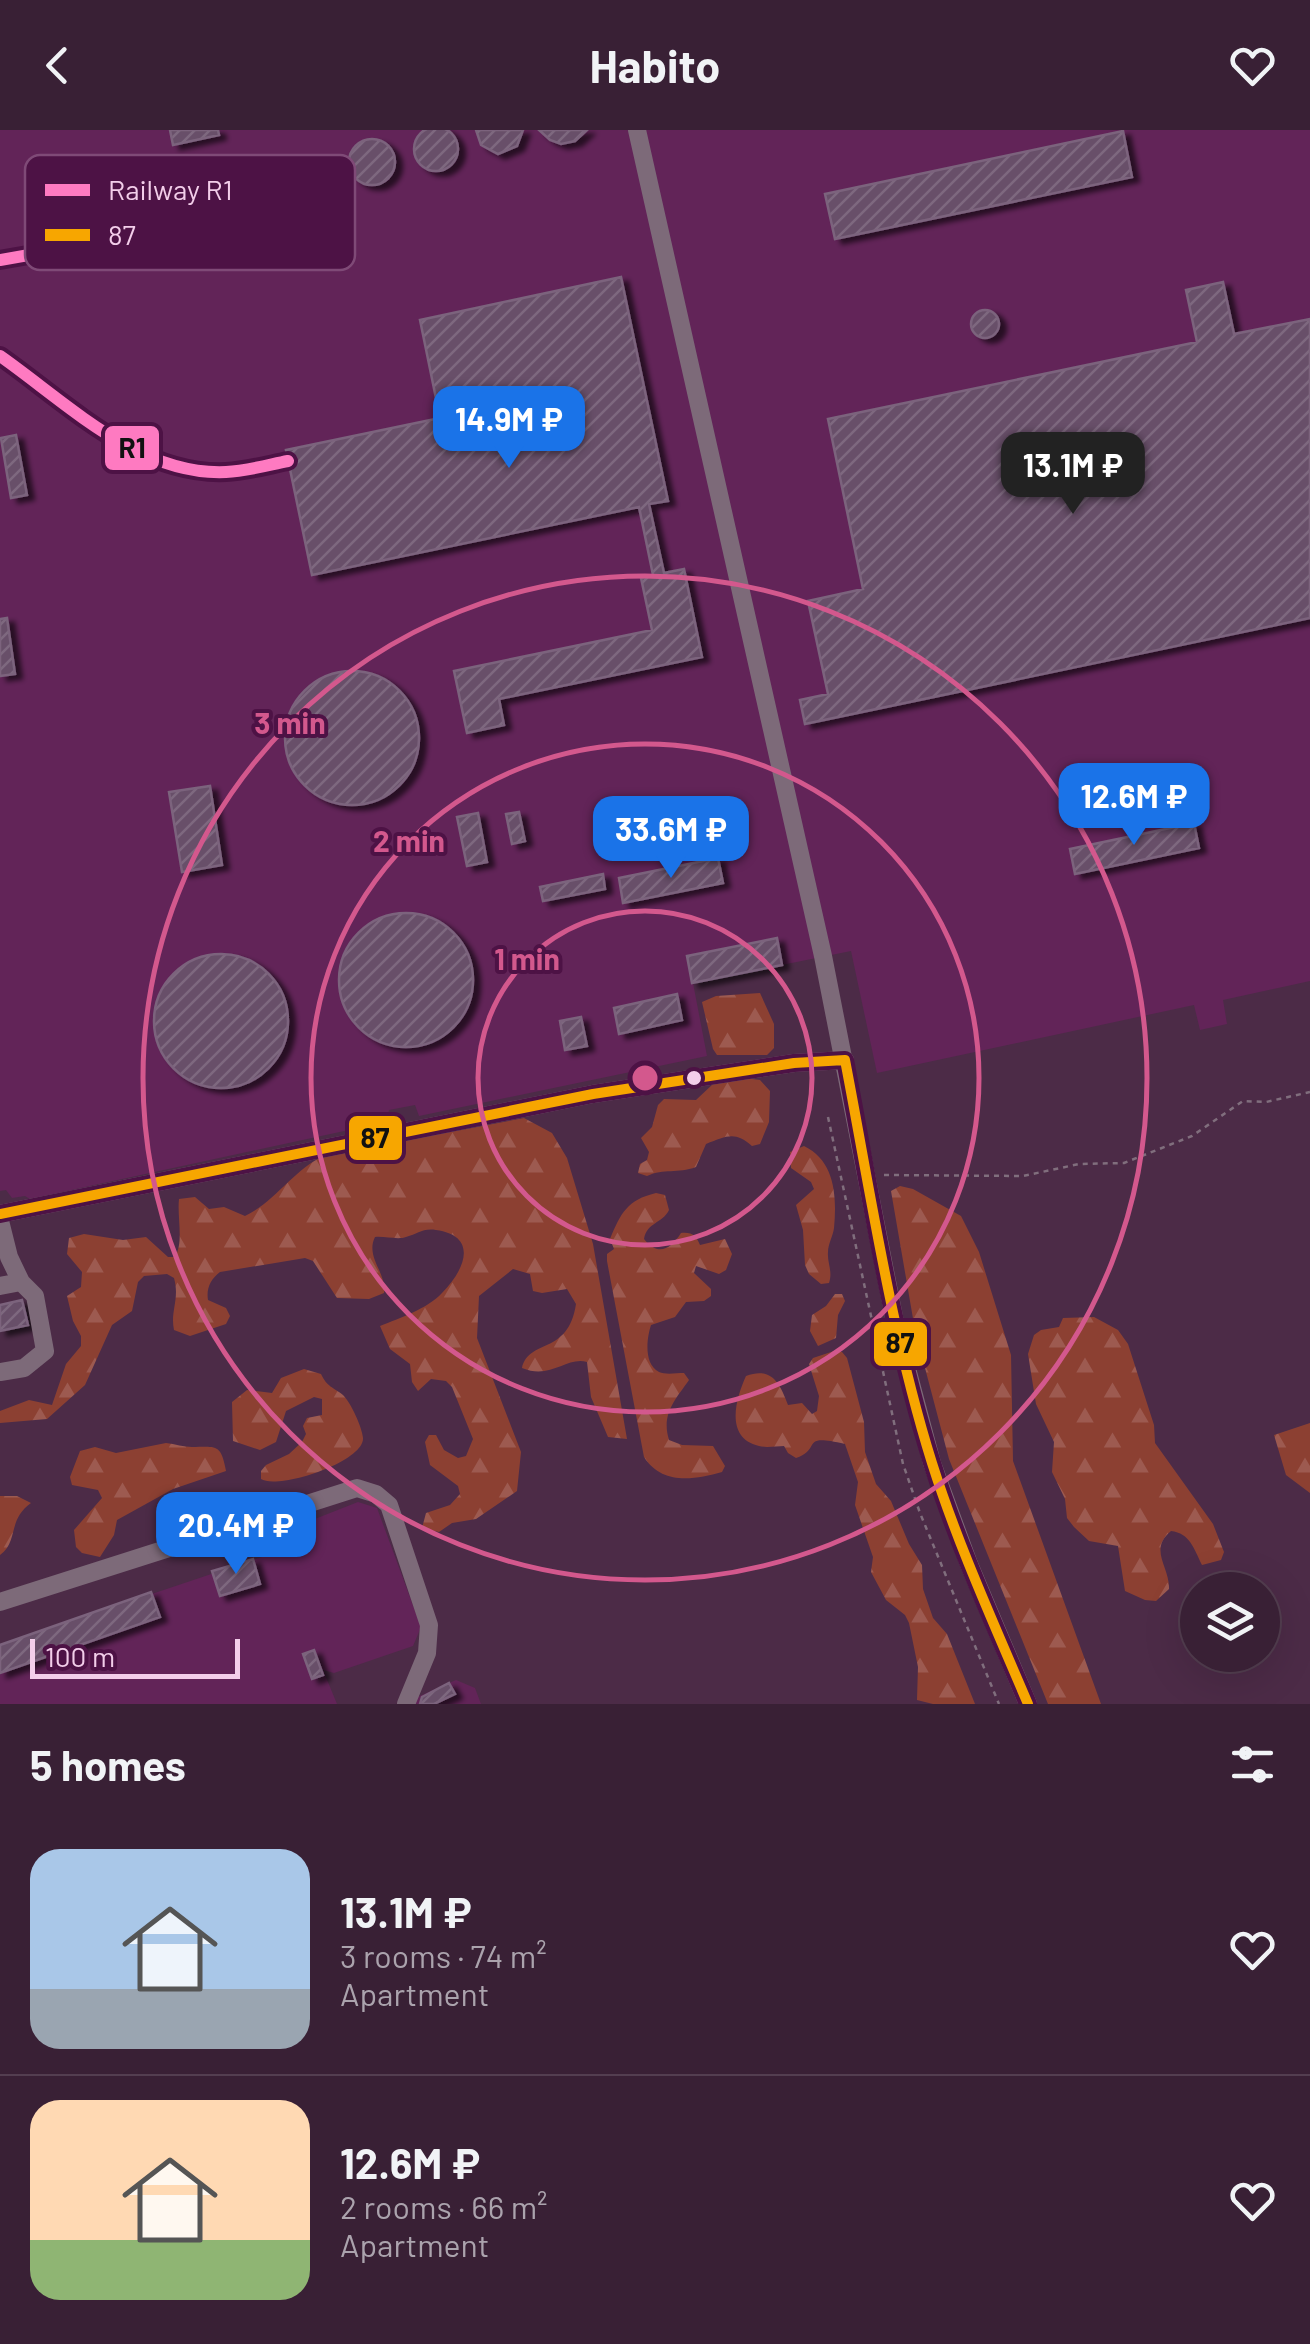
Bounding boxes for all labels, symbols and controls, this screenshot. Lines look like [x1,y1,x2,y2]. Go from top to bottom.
icon: back [30,38,85,93]
text: Habito [590,38,720,92]
icon: heart [1225,38,1280,93]
legend [25,155,355,270]
text: Railway R1 [108,172,233,206]
text: 87 [108,217,136,251]
pin: 14.9M ₽ [417,386,601,471]
text: 14.9M ₽ [455,399,563,437]
line badge: R1 [103,424,161,472]
text: R1 [118,430,146,464]
pin: 13.1M ₽ [981,432,1165,517]
text: 13.1M ₽ [1023,445,1123,483]
text: 3 min [254,704,326,740]
pin: 12.6M ₽ [1042,763,1226,848]
text: 12.6M ₽ [1081,776,1187,814]
pin: 33.6M ₽ [579,796,763,881]
text: 33.6M ₽ [615,809,727,847]
text: 2 min [373,822,445,858]
text: 1 min [494,940,560,976]
centre of rings [627,1060,663,1096]
unlabelled marker [684,1068,704,1088]
line badge: 87 [347,1114,404,1162]
text: 87 [360,1120,390,1154]
line badge: 87 [872,1320,929,1368]
text: 87 [885,1325,915,1359]
pin: 20.4M ₽ [144,1492,328,1577]
text: 20.4M ₽ [178,1505,294,1543]
map controls [1180,1572,1280,1672]
button: layers [1180,1572,1280,1672]
scale bar [30,1634,240,1678]
text: 100 m [45,1639,115,1673]
icon: filters [1225,1737,1280,1792]
text: 5 homes [30,1739,186,1789]
text: 13.1M ₽ [340,1886,472,1936]
icon: home [110,1889,230,2009]
icon: heart [1225,1922,1280,1977]
text: 3 rooms · 74 m² [340,1936,547,1974]
text: Apartment [340,1974,489,2012]
text: 12.6M ₽ [340,2137,480,2187]
icon: home [110,2140,230,2260]
icon: heart [1225,2173,1280,2228]
text: 2 rooms · 66 m² [340,2187,548,2225]
text: Apartment [340,2225,489,2263]

